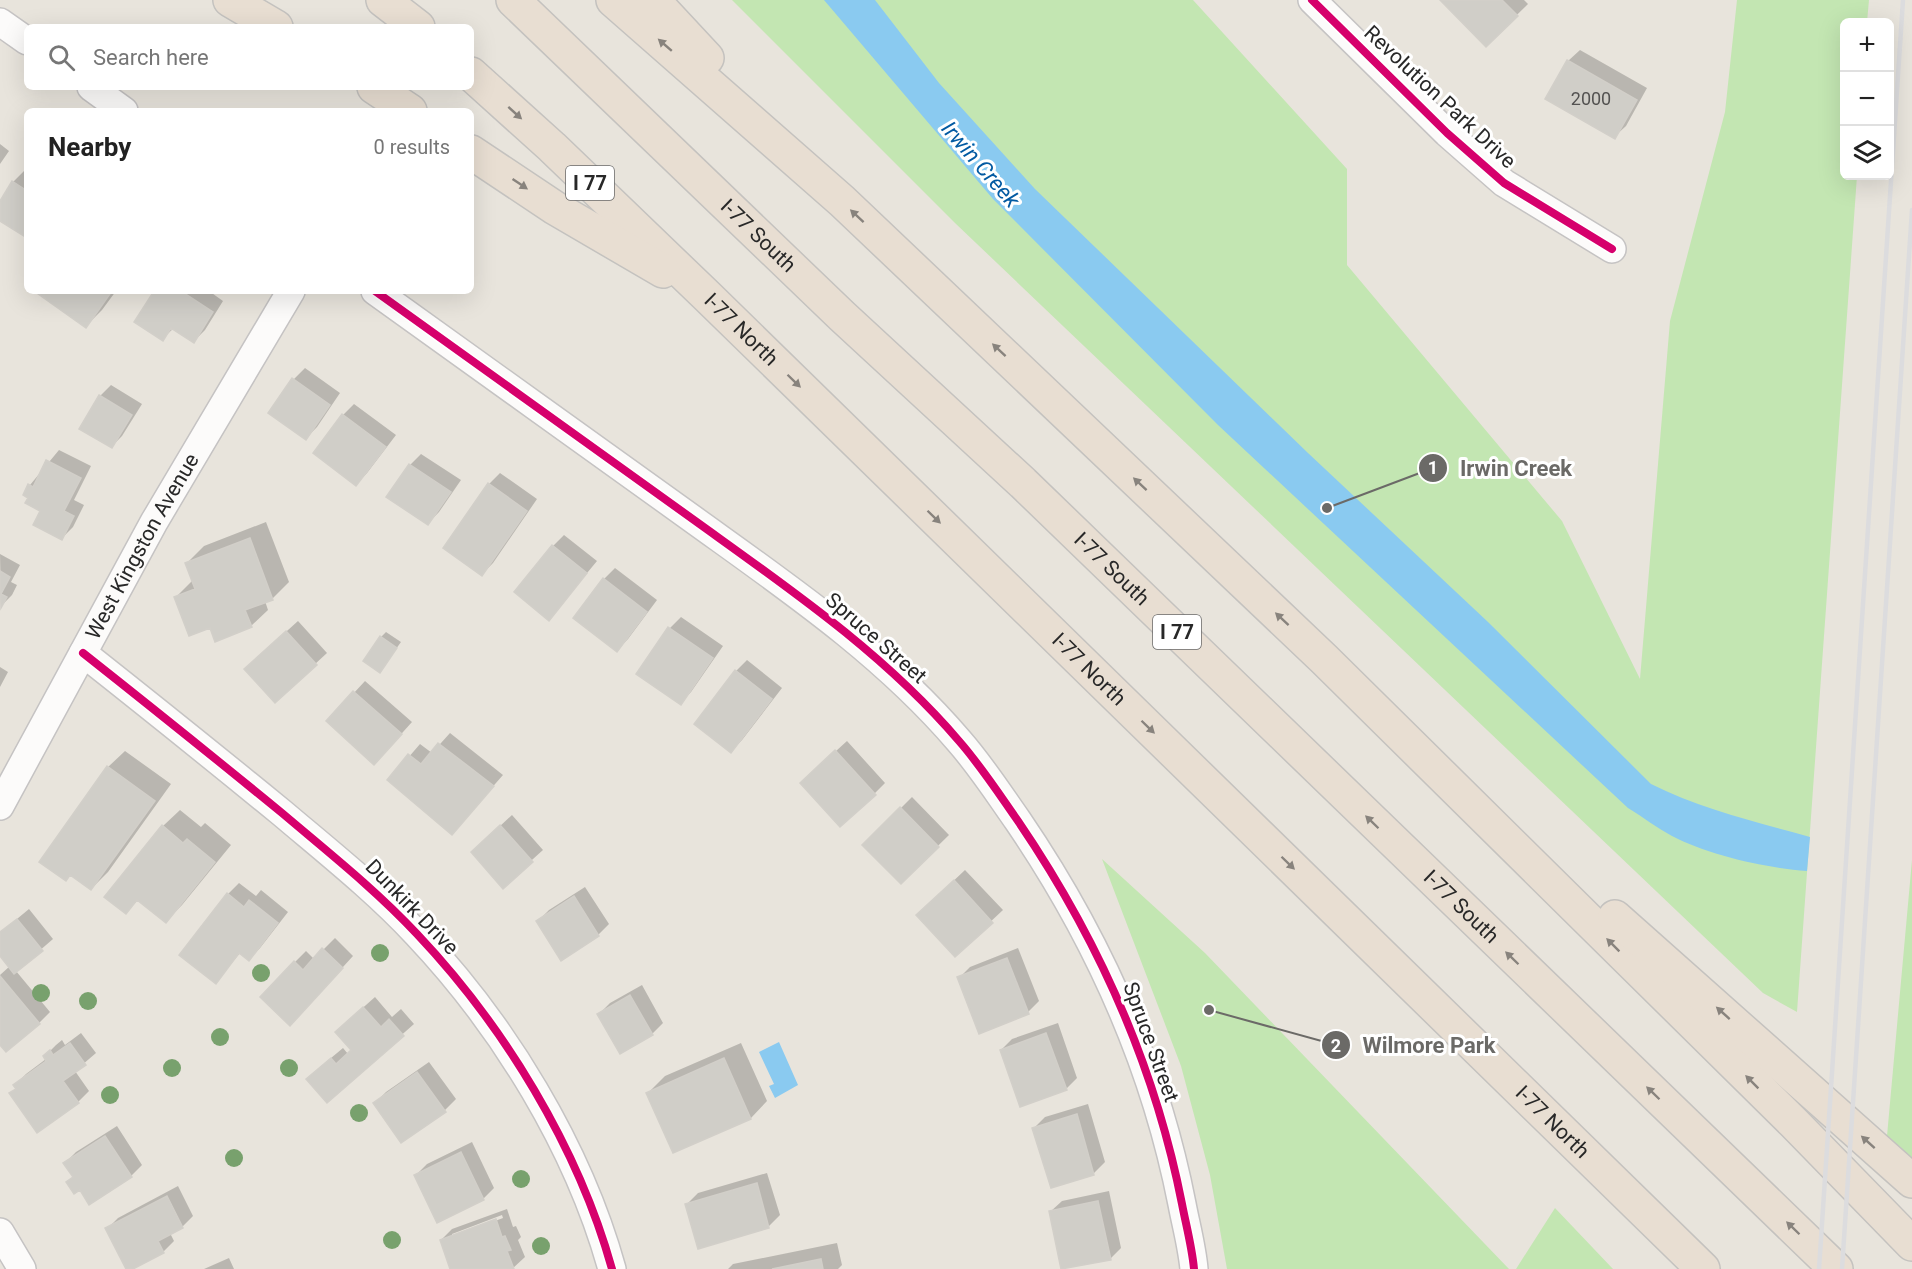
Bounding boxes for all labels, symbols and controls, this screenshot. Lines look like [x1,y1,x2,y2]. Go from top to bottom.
map controls [1840,18,1894,180]
button: + [1840,18,1894,72]
street label: Revolution Park Drive [1359,21,1521,173]
search box [24,24,474,90]
one-way arrow [657,38,672,52]
icon: search [45,41,78,74]
text: Search here [93,45,209,70]
button: − [1840,72,1894,126]
house number: 2000 [1571,88,1611,109]
one-way arrow [507,106,522,120]
water label: Irwin Creek [936,116,1026,213]
button: layers [1840,126,1894,180]
text: Nearby [48,132,131,162]
text: 0 results [374,135,450,159]
road number: I 77 [566,166,614,200]
one-way arrow [511,178,527,190]
street label: I-77 South [716,194,801,277]
one-way arrow [851,210,865,224]
street label: I-77 North [699,288,783,371]
one-way arrow [992,344,1006,358]
one-way arrow [787,374,802,388]
callout: Irwin Creek [1418,448,1584,488]
street label: West Kingston Avenue [81,449,204,643]
text: Irwin Creek [1460,456,1572,481]
text: 1 [1428,457,1438,478]
one-way arrow [1134,478,1148,492]
one-way arrow [926,510,940,524]
street label: I-77 South [1069,527,1154,610]
street label: Spruce Street [821,588,931,688]
one-way arrow [1275,612,1289,626]
road number: I 77 [1153,615,1201,649]
street label: I-77 North [1047,628,1131,710]
one-way arrow [1141,719,1155,733]
one-way arrow [1366,816,1380,830]
street label: Dunkirk Drive [361,854,463,960]
one-way arrow [1280,856,1295,870]
street label: I-77 South [1419,865,1504,948]
one-way arrow [1607,938,1621,952]
one-way arrow [1505,951,1520,965]
street label: Spruce Street [1118,979,1184,1105]
one-way arrow [1715,1006,1730,1019]
callout: Wilmore Park [1321,1025,1508,1065]
text: Wilmore Park [1362,1033,1496,1058]
text: 2 [1331,1035,1341,1056]
one-way arrow [1745,1074,1759,1089]
street label: I-77 North [1511,1081,1594,1163]
one-way arrow [1646,1087,1660,1101]
one-way arrow [1861,1136,1876,1149]
one-way arrow [1787,1222,1801,1236]

